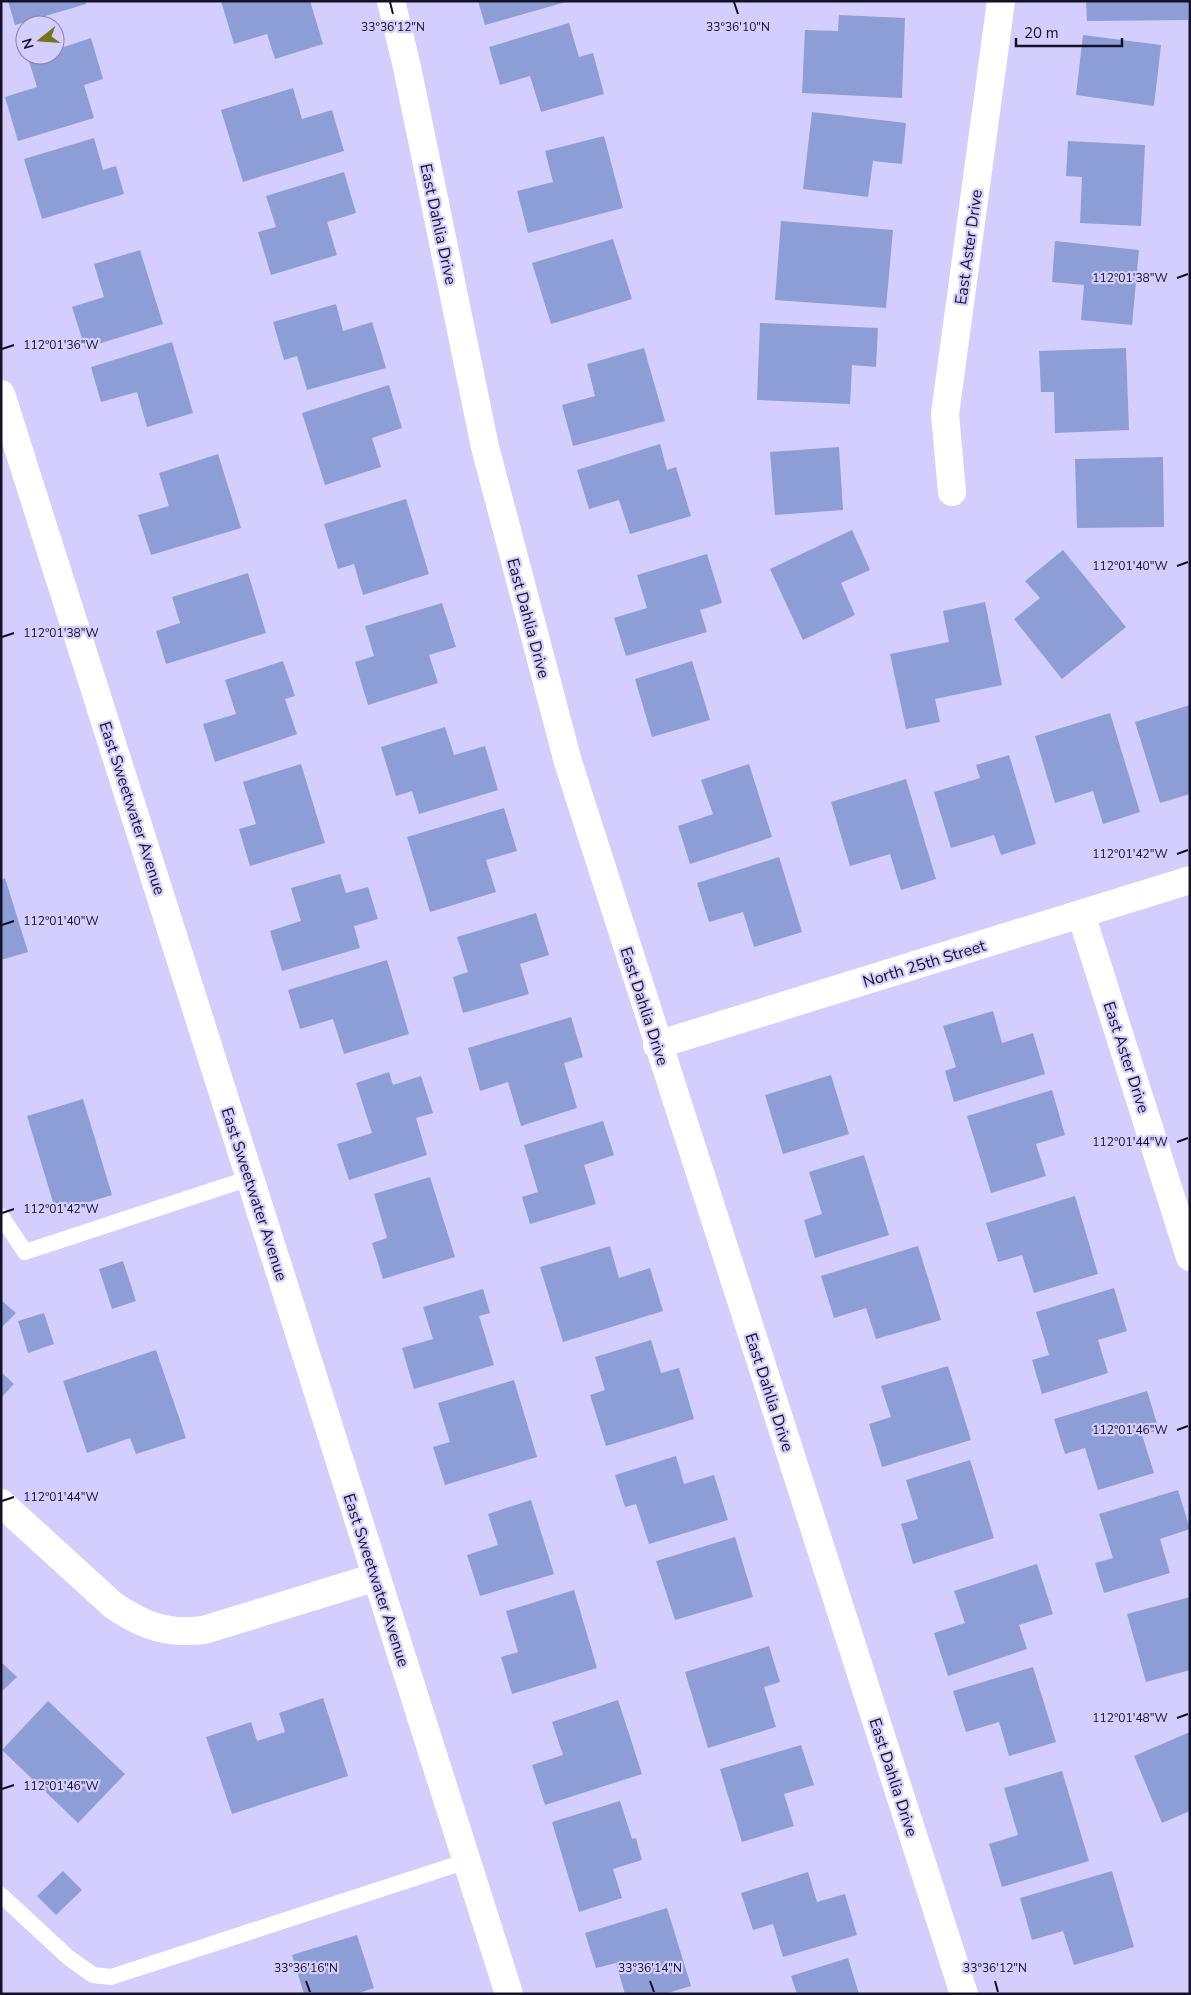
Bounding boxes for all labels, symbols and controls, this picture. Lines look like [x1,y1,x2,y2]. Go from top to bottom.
north arrow [15,15,65,65]
scale bar [1016,15,1122,47]
text: 33°36'12"N [361,19,425,35]
text: 33°36'10"N [706,19,770,35]
text: 20 m [1024,23,1059,43]
text: N [17,36,39,51]
street label: East Dahlia Drive [414,162,462,287]
street label: East Aster Drive [950,188,988,306]
text: 112°01'38"W [1092,270,1168,286]
text: 112°01'36"W [23,337,99,353]
street label: East Dahlia Drive [501,556,555,681]
text: 112°01'40"W [1092,558,1168,574]
text: 112°01'38"W [23,625,99,641]
street label: East Sweetwater Avenue [94,719,170,898]
text: 112°01'42"W [1092,846,1168,862]
text: 112°01'40"W [23,913,99,929]
street label: North 25th Street [860,935,989,993]
street label: East Dahlia Drive [615,944,674,1068]
street label: East Aster Drive [1098,999,1154,1116]
street label: East Sweetwater Avenue [216,1105,292,1284]
text: 112°01'44"W [1092,1134,1168,1150]
text: 112°01'42"W [23,1201,99,1217]
street label: East Dahlia Drive [740,1330,799,1454]
text: 112°01'46"W [1092,1422,1168,1438]
text: 112°01'44"W [23,1489,99,1505]
street label: East Sweetwater Avenue [338,1491,414,1670]
text: 112°01'48"W [1092,1710,1168,1726]
street label: East Dahlia Drive [864,1715,923,1839]
text: 112°01'46"W [23,1778,99,1794]
text: 33°36'16"N [274,1960,338,1976]
text: 33°36'14"N [618,1960,682,1976]
text: 33°36'12"N [963,1960,1027,1976]

